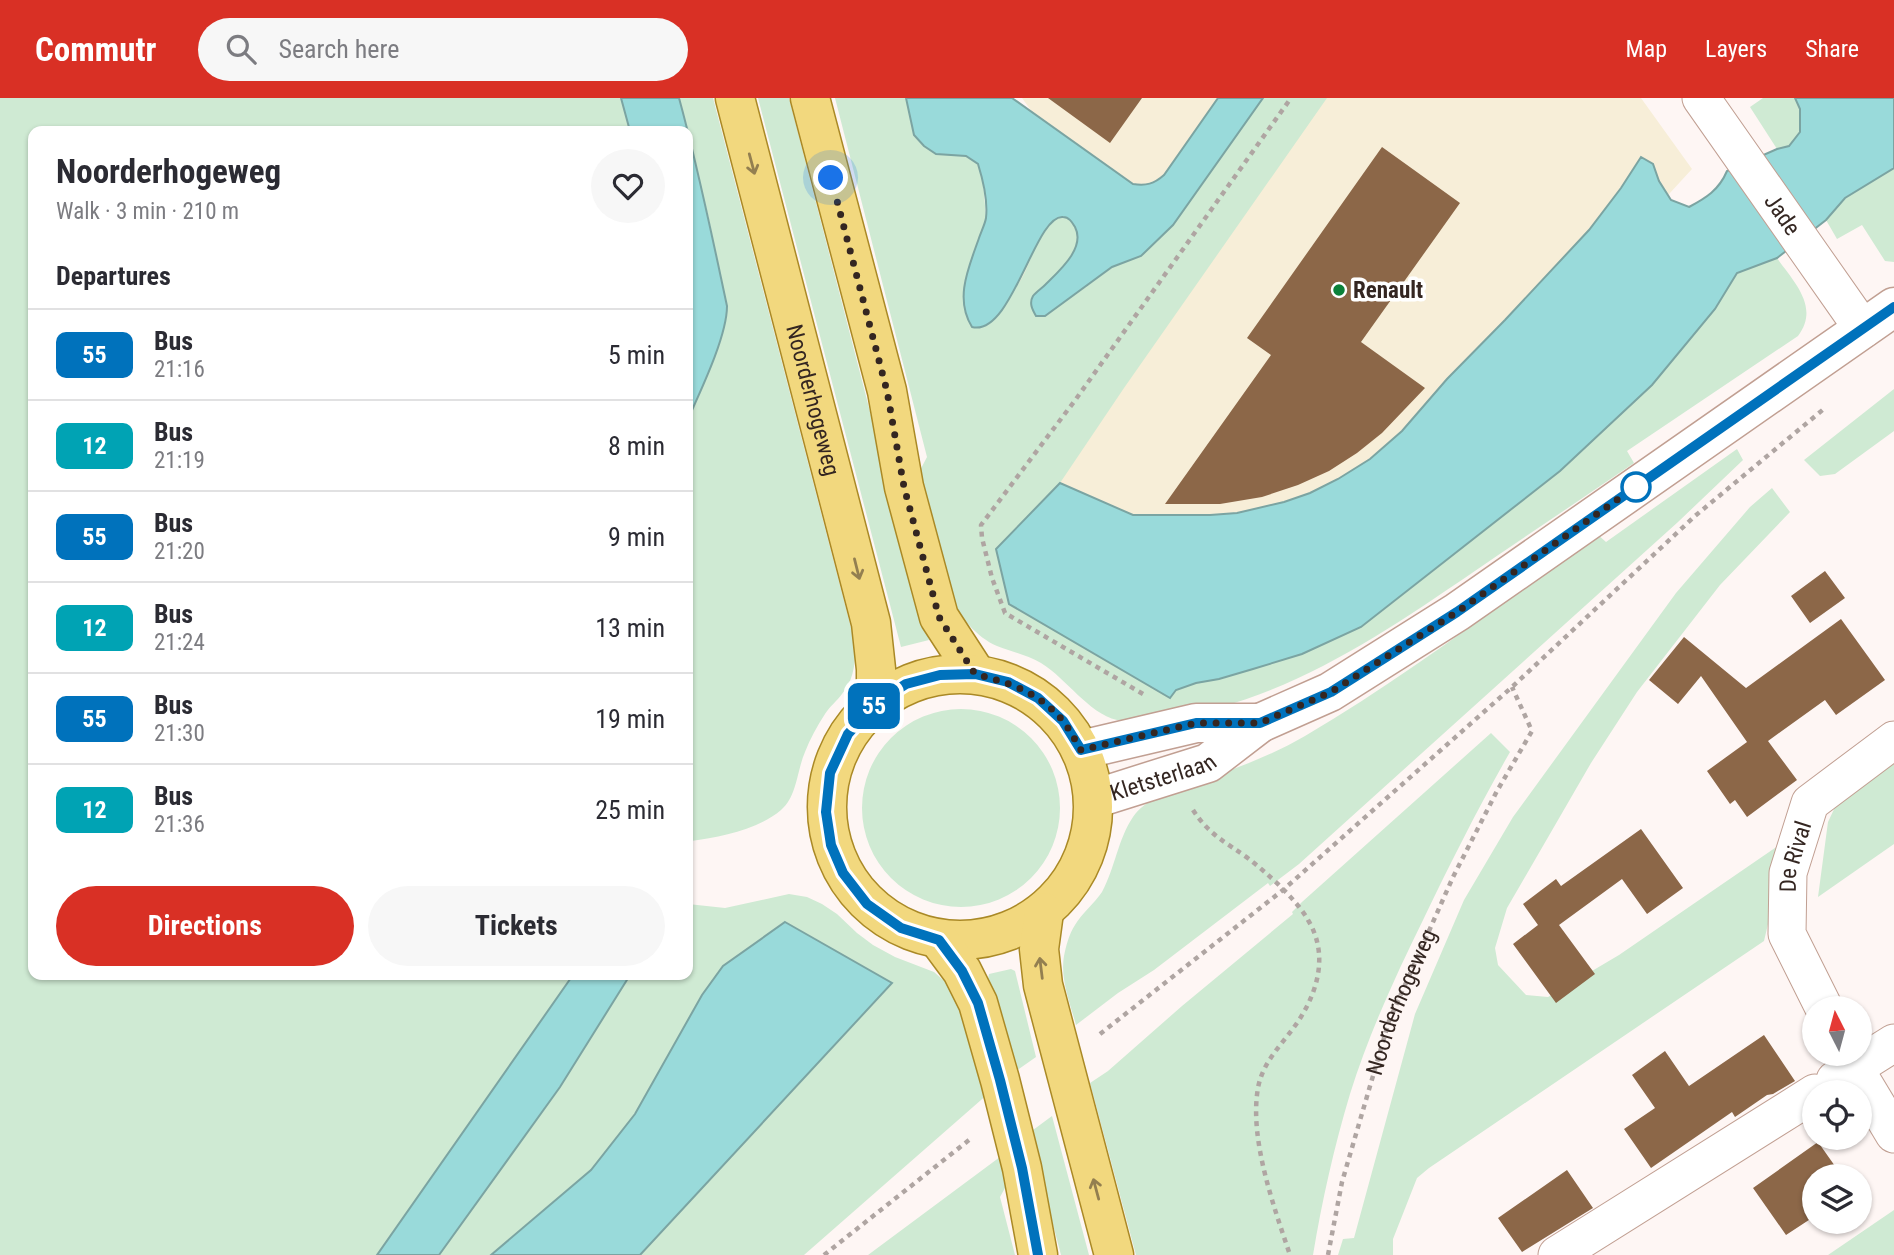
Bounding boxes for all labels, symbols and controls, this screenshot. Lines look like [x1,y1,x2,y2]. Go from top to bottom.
search box [198,18,688,81]
text: Commutr [35,30,156,69]
icon: search [222,30,260,68]
text: Search here [278,34,399,64]
text: Map [1626,35,1667,63]
text: Layers [1705,35,1767,63]
text: Share [1805,35,1859,63]
button: heart [591,149,665,223]
text: Noorderhogeweg [56,152,281,191]
one-way arrow [747,153,760,175]
your location [813,160,848,195]
street label: Jade [1758,189,1806,240]
text: Walk · 3 min · 210 m [56,198,239,225]
text: Departures [56,261,171,291]
place label: Renault [1353,277,1423,304]
marker: Renault [1331,282,1347,298]
street label: Noorderhogeweg [780,322,845,479]
text: Bus [154,326,193,356]
text: 5 min [608,340,665,370]
text: 55 [82,341,107,369]
text: 21:16 [154,356,205,383]
text: Bus [154,417,193,447]
text: 8 min [608,431,665,461]
text: 12 [82,432,107,460]
text: 21:19 [154,447,205,474]
unlabelled marker [1621,472,1651,502]
text: Bus [154,508,193,538]
text: 9 min [608,522,665,552]
text: 55 [82,523,107,551]
text: 21:20 [154,538,205,565]
one-way arrow [851,557,864,580]
text: Bus [154,599,193,629]
text: 13 min [595,613,665,643]
text: 12 [82,614,107,642]
text: 21:24 [154,629,205,656]
line badge: 55 [842,683,906,729]
text: Bus [154,690,193,720]
text: 55 [862,692,886,720]
text: 19 min [595,704,665,734]
text: 55 [82,705,107,733]
text: 21:30 [154,720,205,747]
street label: Kletsterlaan [1107,748,1222,807]
text: Bus [154,781,193,811]
text: 25 min [595,795,665,825]
text: 12 [82,796,107,824]
text: 21:36 [154,811,205,838]
street label: De Rival [1775,818,1817,892]
button: Directions [56,886,354,966]
button: Tickets [368,886,665,966]
street label: Noorderhogeweg [1361,925,1442,1078]
one-way arrow [1035,958,1048,980]
north arrow [1802,996,1872,1066]
map controls [1802,996,1872,1234]
button: locate [1802,1080,1872,1150]
button: layers [1802,1164,1872,1234]
one-way arrow [1089,1178,1102,1201]

